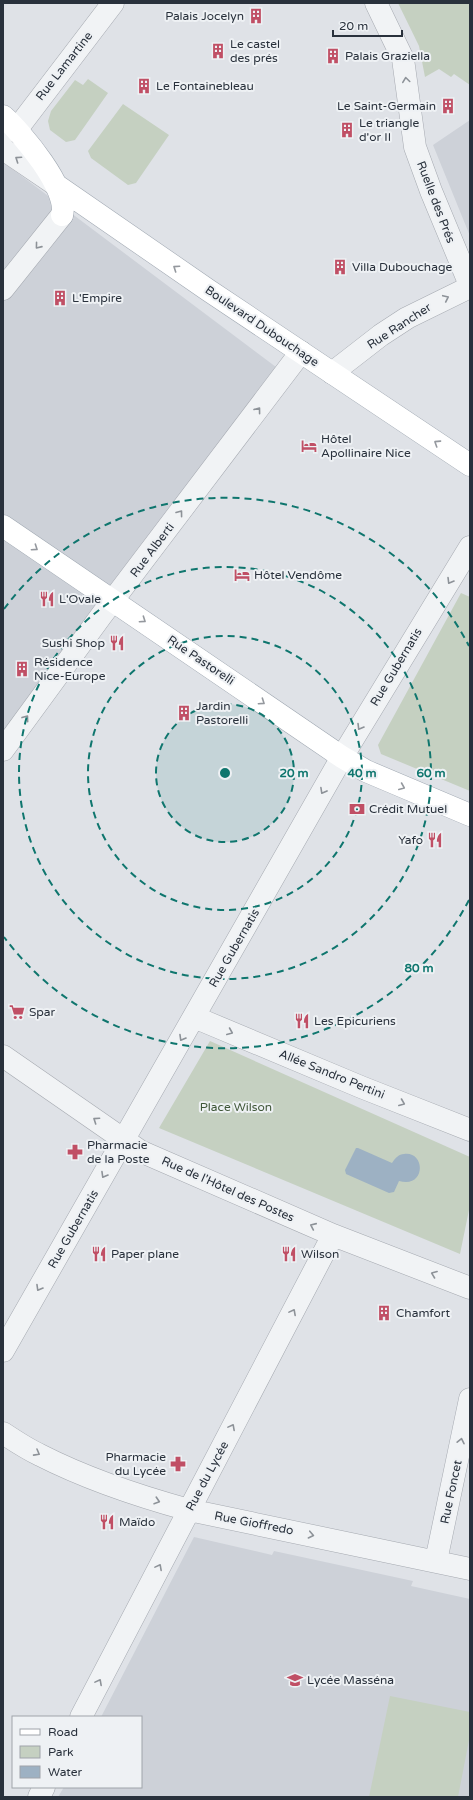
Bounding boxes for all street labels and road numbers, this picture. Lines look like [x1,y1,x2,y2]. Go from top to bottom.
street label: Rue Lamartine [33,29,95,103]
street label: Ruelle des Prés [414,159,458,245]
street label: Boulevard Dubouchage [203,283,322,369]
street label: Rue Rancher [364,300,434,352]
street label: Rue Alberti [127,520,177,580]
street label: Rue Gubernatis [367,625,425,708]
street label: Rue Pastorelli [165,632,237,688]
street label: Rue Gubernatis [206,906,262,990]
street label: Allée Sandro Pertini [277,1046,387,1102]
street label: Rue de l'Hôtel des Postes [160,1153,297,1225]
street label: Rue Gubernatis [45,1187,101,1271]
street label: Rue du Lycée [183,1439,231,1513]
street label: Rue Foncet [437,1458,465,1525]
street label: Rue Gioffredo [213,1508,295,1538]

